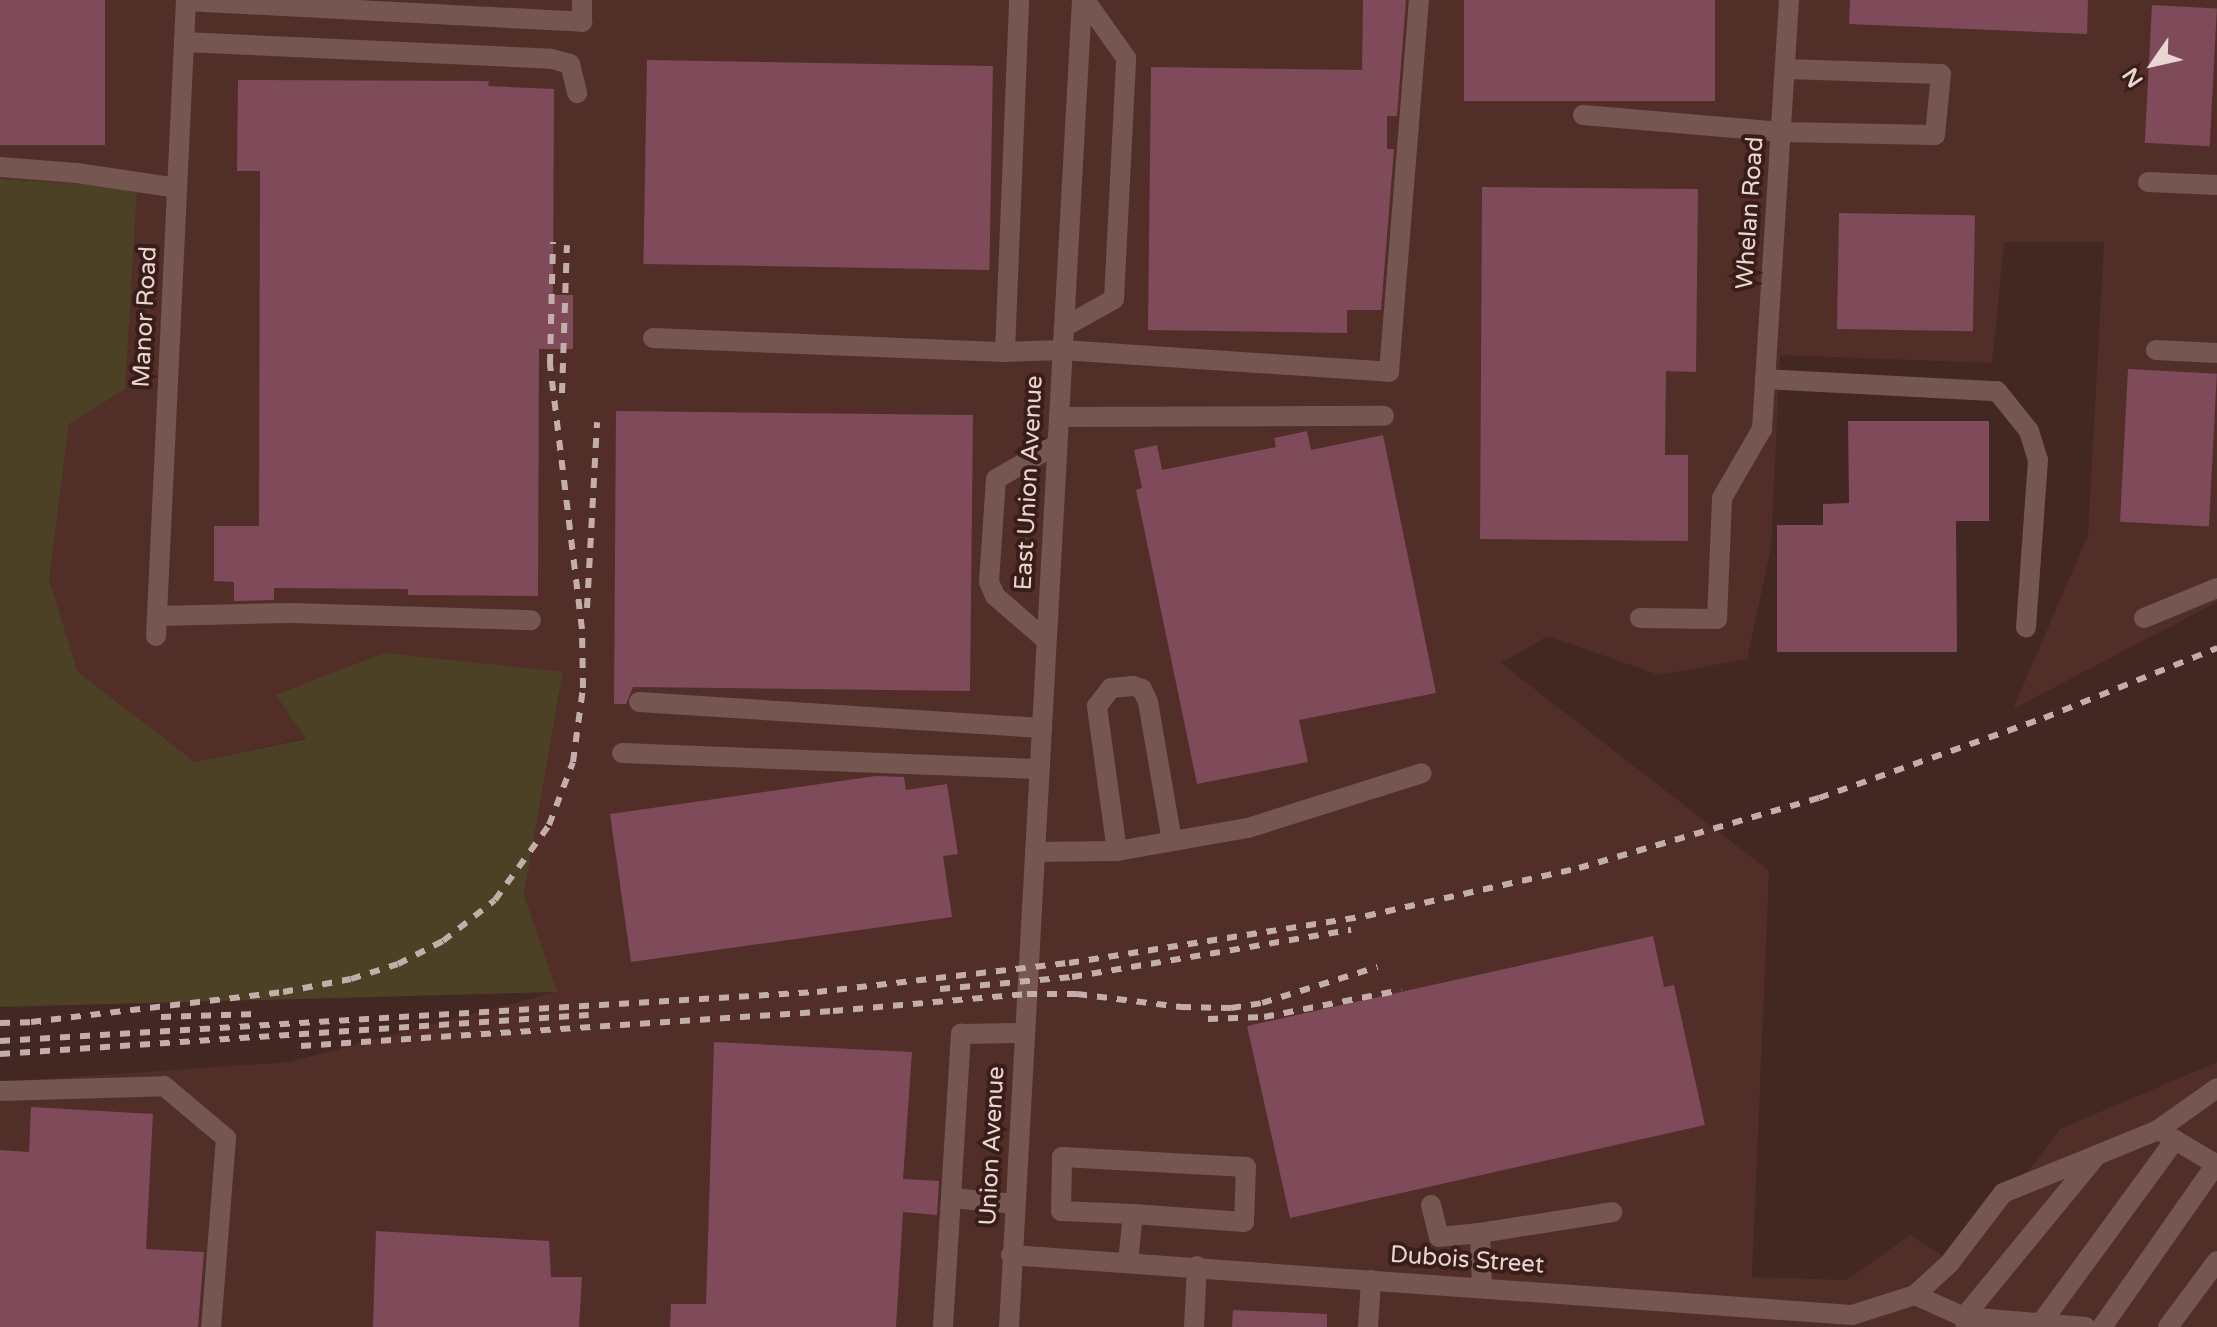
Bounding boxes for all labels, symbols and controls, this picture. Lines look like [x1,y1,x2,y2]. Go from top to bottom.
north arrow [2113,24,2193,104]
text: N [2117,63,2149,92]
street label: Whelan Road [1730,136,1770,290]
street label: Manor Road [127,246,163,388]
street label: East Union Avenue [1009,375,1049,591]
street label: Union Avenue [973,1066,1011,1226]
street label: Dubois Street [1389,1240,1545,1280]

